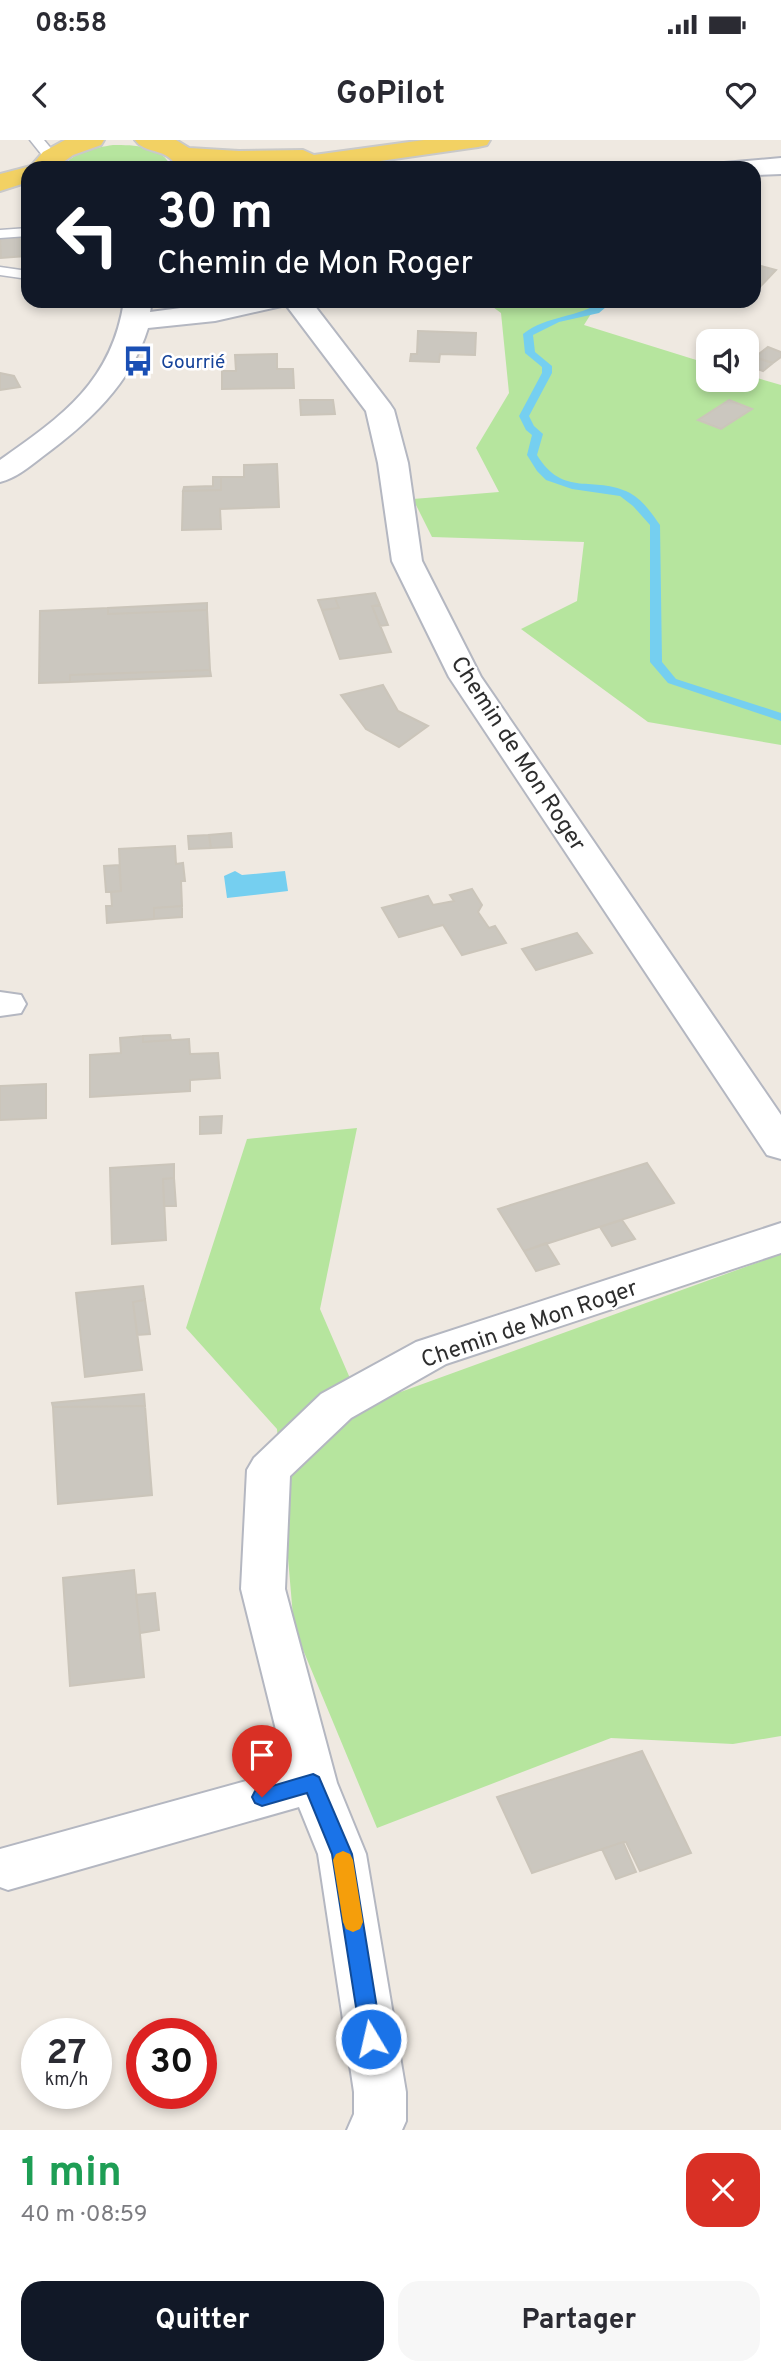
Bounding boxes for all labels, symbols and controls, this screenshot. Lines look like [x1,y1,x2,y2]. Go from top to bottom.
text: 08:58 [35,8,107,41]
text: GoPilot [336,75,445,115]
icon: back [21,76,59,114]
icon: heart [722,76,760,114]
text: 30 m [157,184,273,246]
icon: left [42,189,133,280]
text: Chemin de Mon Roger [157,245,473,285]
map controls [696,329,759,392]
button: sound [696,329,759,392]
bus stop icon: Gourrié [121,344,155,378]
place label: Gourrié [161,351,225,375]
street label: Chemin de Mon Roger [443,651,591,858]
street label: Chemin de Mon Roger [418,1275,642,1376]
pin [232,1725,292,1797]
icon: arrive [243,1736,281,1774]
position arrow [334,2002,408,2076]
speed limit sign: 30 [126,2018,217,2109]
text: 27 [47,2032,86,2076]
text: km/h [45,2069,88,2092]
text: 1 min [21,2148,122,2201]
button: close [686,2153,760,2227]
text: 40 m · 08:59 [21,2201,148,2230]
button: Quitter [21,2281,384,2361]
button: Partager [398,2281,760,2361]

